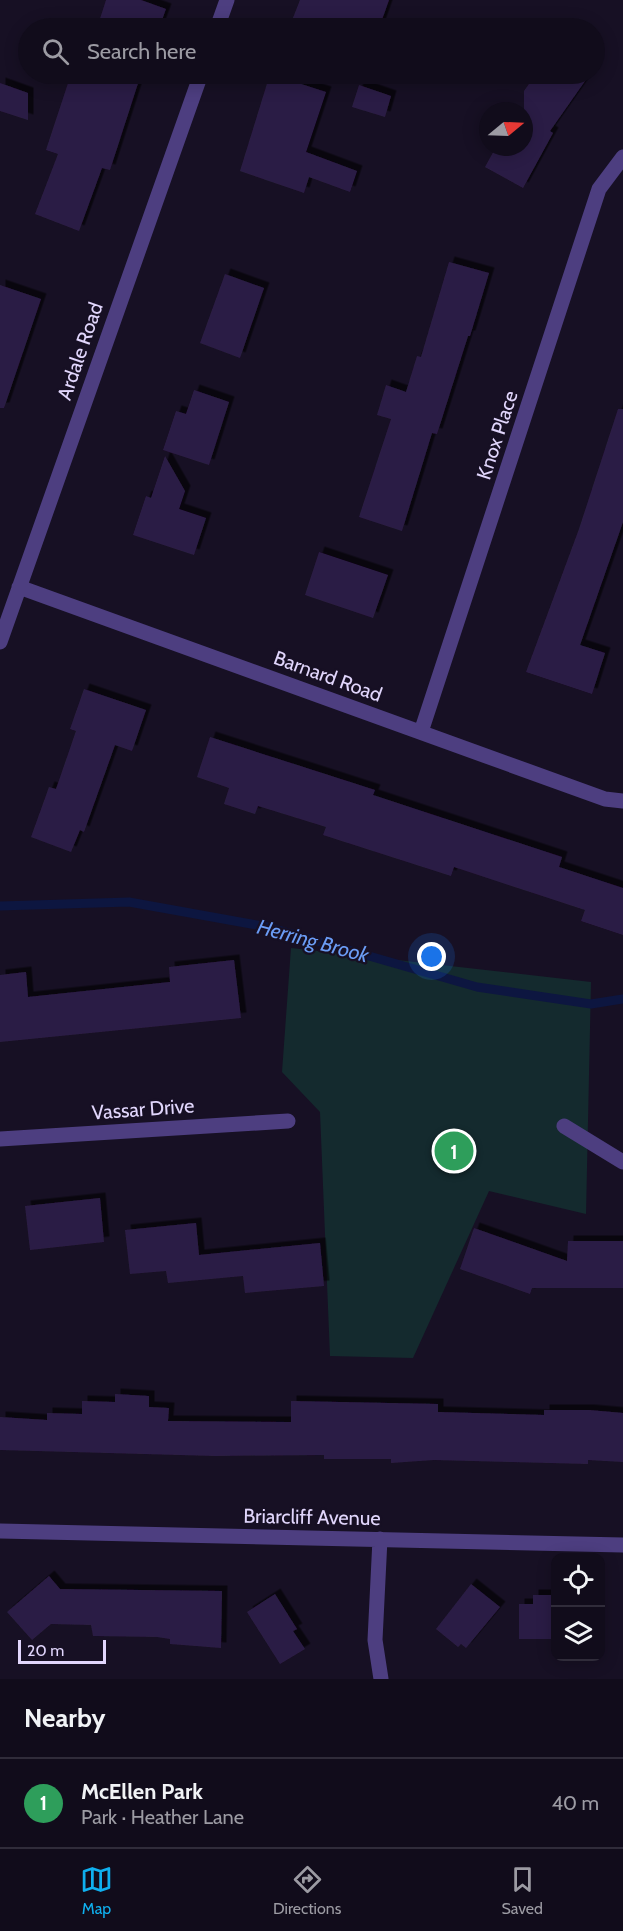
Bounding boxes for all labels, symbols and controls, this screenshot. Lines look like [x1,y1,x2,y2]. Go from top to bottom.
search box [18,18,605,84]
icon: search [39,35,72,68]
text: Search here [87,38,196,65]
north arrow [479,102,533,156]
street label: Ardale Road [52,299,108,403]
street label: Knox Place [471,388,523,482]
street label: Barnard Road [270,645,386,707]
water label: Herring Brook [255,914,373,968]
your location [417,942,446,971]
street label: Vassar Drive [91,1093,195,1125]
pin: 1 [434,1128,474,1174]
street label: Briarcliff Avenue [243,1504,381,1530]
map controls [551,1553,605,1661]
button: locate [551,1553,605,1607]
button: layers [551,1607,605,1661]
scale bar [18,1637,106,1664]
text: 20 m [27,1641,64,1660]
text: Nearby [24,1702,105,1734]
text: McEllen Park [81,1778,203,1805]
text: 1 [40,1791,47,1815]
text: 40 m [551,1791,599,1815]
text: Park · Heather Lane [81,1805,244,1829]
tab: Map [80,1863,113,1918]
tab: Directions [273,1863,341,1918]
tab: Saved [501,1863,543,1918]

